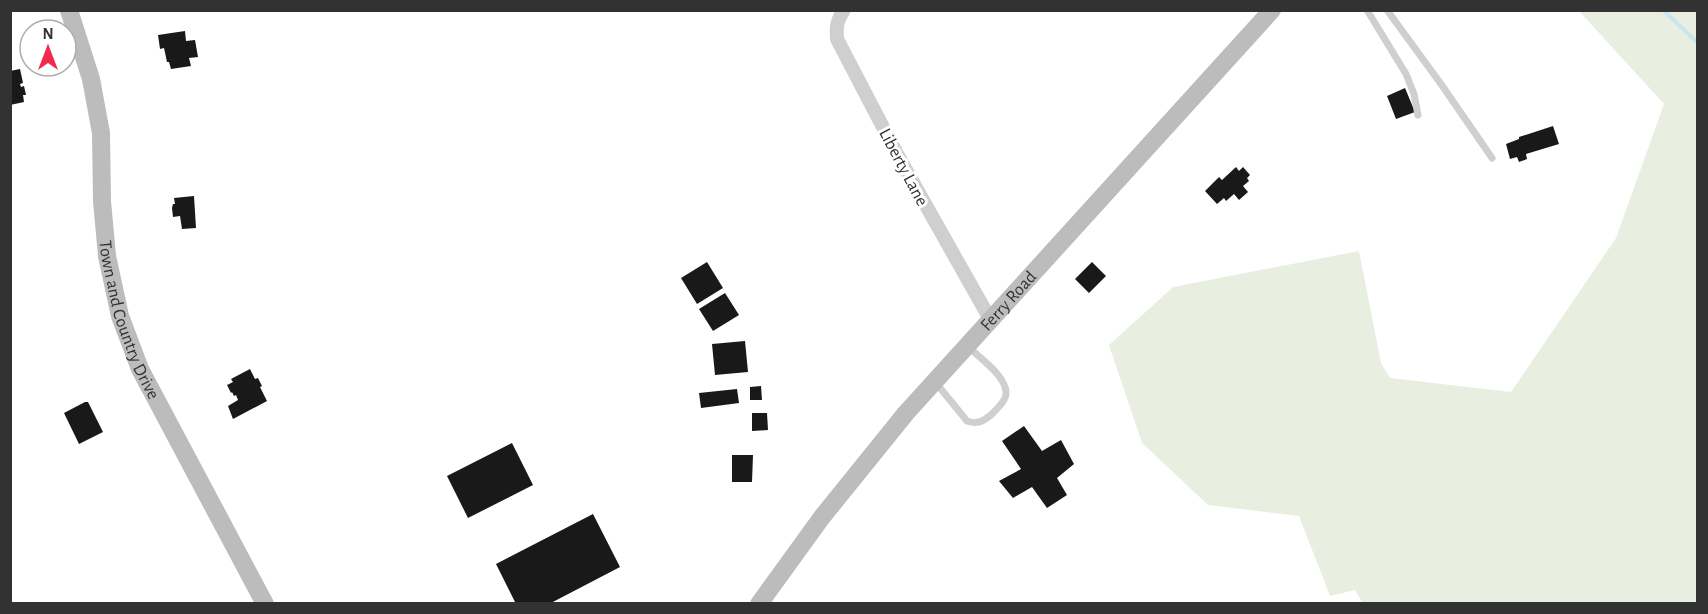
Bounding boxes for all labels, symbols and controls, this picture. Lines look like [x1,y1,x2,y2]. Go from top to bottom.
north arrow [18,18,78,78]
text: N [42,26,54,42]
street label: Liberty Lane [875,126,931,209]
street label: Town and Country Drive [96,240,162,403]
street label: Ferry Road [977,268,1040,335]

